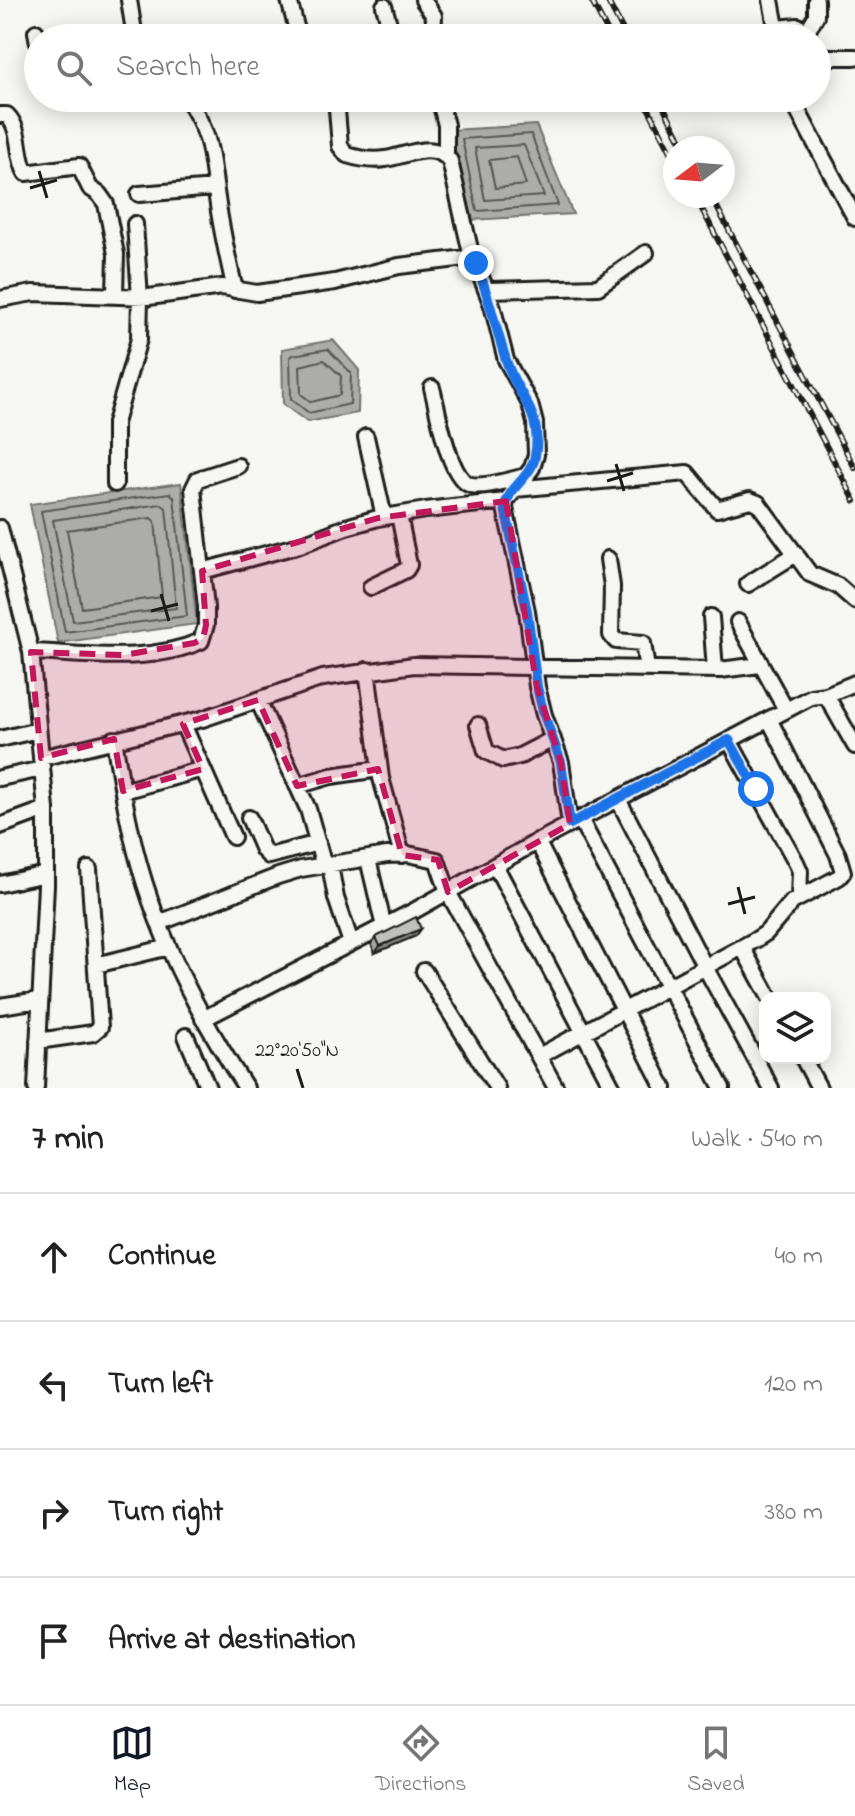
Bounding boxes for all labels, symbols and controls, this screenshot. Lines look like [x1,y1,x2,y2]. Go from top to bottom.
search box [24,24,831,112]
icon: search [52,46,96,90]
text: Search here [116,46,260,90]
north arrow [663,136,735,208]
route end [458,245,494,281]
route start [738,771,774,807]
map controls [759,992,831,1064]
button: layers [759,992,831,1064]
text: 22°20'50"N [255,1037,339,1066]
text: 7 min [32,1115,104,1165]
text: Walk · 540 m [691,1121,823,1159]
icon: ahead [32,1235,76,1279]
text: Continue [108,1235,216,1279]
text: 40 m [774,1238,823,1276]
icon: left [32,1363,76,1407]
text: Turn left [108,1363,213,1407]
text: 120 m [764,1366,823,1404]
icon: right [32,1491,76,1535]
text: Turn right [108,1491,223,1535]
text: 380 m [765,1494,823,1532]
icon: arrive [32,1619,76,1663]
text: Arrive at destination [108,1619,356,1663]
tab: Map [110,1721,154,1801]
tab: Directions [375,1721,466,1801]
tab: Saved [687,1721,745,1801]

